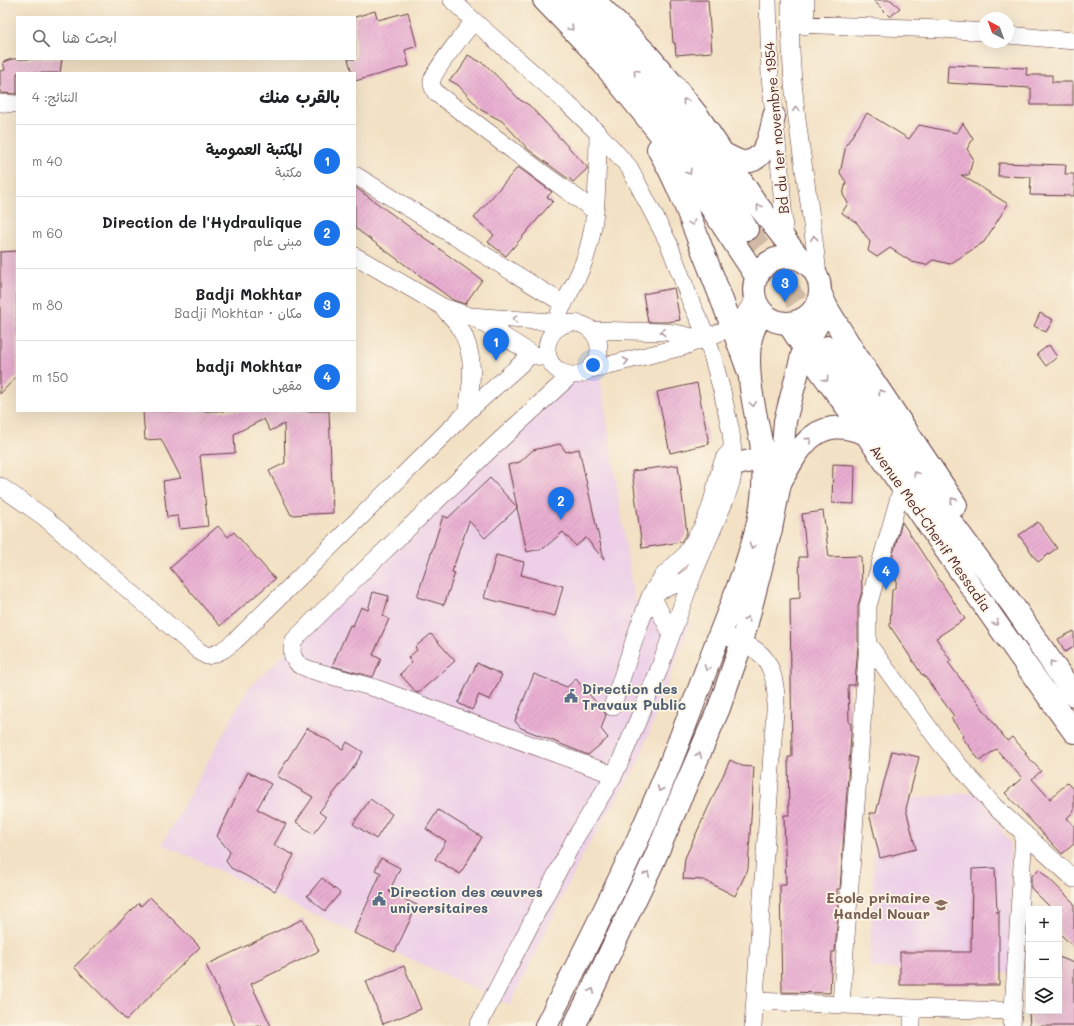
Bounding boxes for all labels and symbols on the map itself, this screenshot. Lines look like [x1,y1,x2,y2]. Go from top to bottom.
north arrow [978,12,1014,48]
one-way arrow [566,23,574,31]
street label: Bd du 1er novembre 1954 [759,40,793,215]
one-way arrow [633,69,641,77]
one-way arrow [683,98,690,105]
one-way arrow [792,106,801,112]
one-way arrow [684,168,692,175]
one-way arrow [757,205,764,212]
one-way arrow [688,219,696,226]
one-way arrow [810,235,819,241]
pin: 3 [772,269,798,302]
one-way arrow [512,315,518,324]
one-way arrow [660,327,666,336]
pin: 1 [483,328,509,361]
your location [583,355,603,375]
one-way arrow [623,357,629,366]
one-way arrow [821,374,828,381]
one-way arrow [878,389,886,396]
one-way arrow [748,401,757,407]
one-way arrow [804,437,811,444]
street label: Avenue Med-Cherif Messadia [866,441,996,615]
one-way arrow [913,472,920,479]
pin: 2 [548,487,574,520]
one-way arrow [951,498,958,505]
one-way arrow [748,542,757,549]
pin: 4 [873,557,899,590]
one-way arrow [743,616,751,622]
one-way arrow [991,619,999,626]
one-way arrow [1049,660,1057,667]
one-way arrow [704,664,712,671]
place label: Direction des Travaux Public [582,679,686,714]
public building icon: Direction des Travaux Public [563,688,579,704]
one-way arrow [694,751,702,759]
one-way arrow [656,785,664,792]
one-way arrow [642,871,650,878]
place label: Direction des œuvres universitaires [390,882,543,917]
place label: Ecole primaire Handel Nouar [826,888,930,923]
public building icon: Direction des œuvres universitaires [371,891,387,907]
school or university icon: Ecole primaire Handel Nouar [933,897,949,913]
one-way arrow [587,988,595,996]

